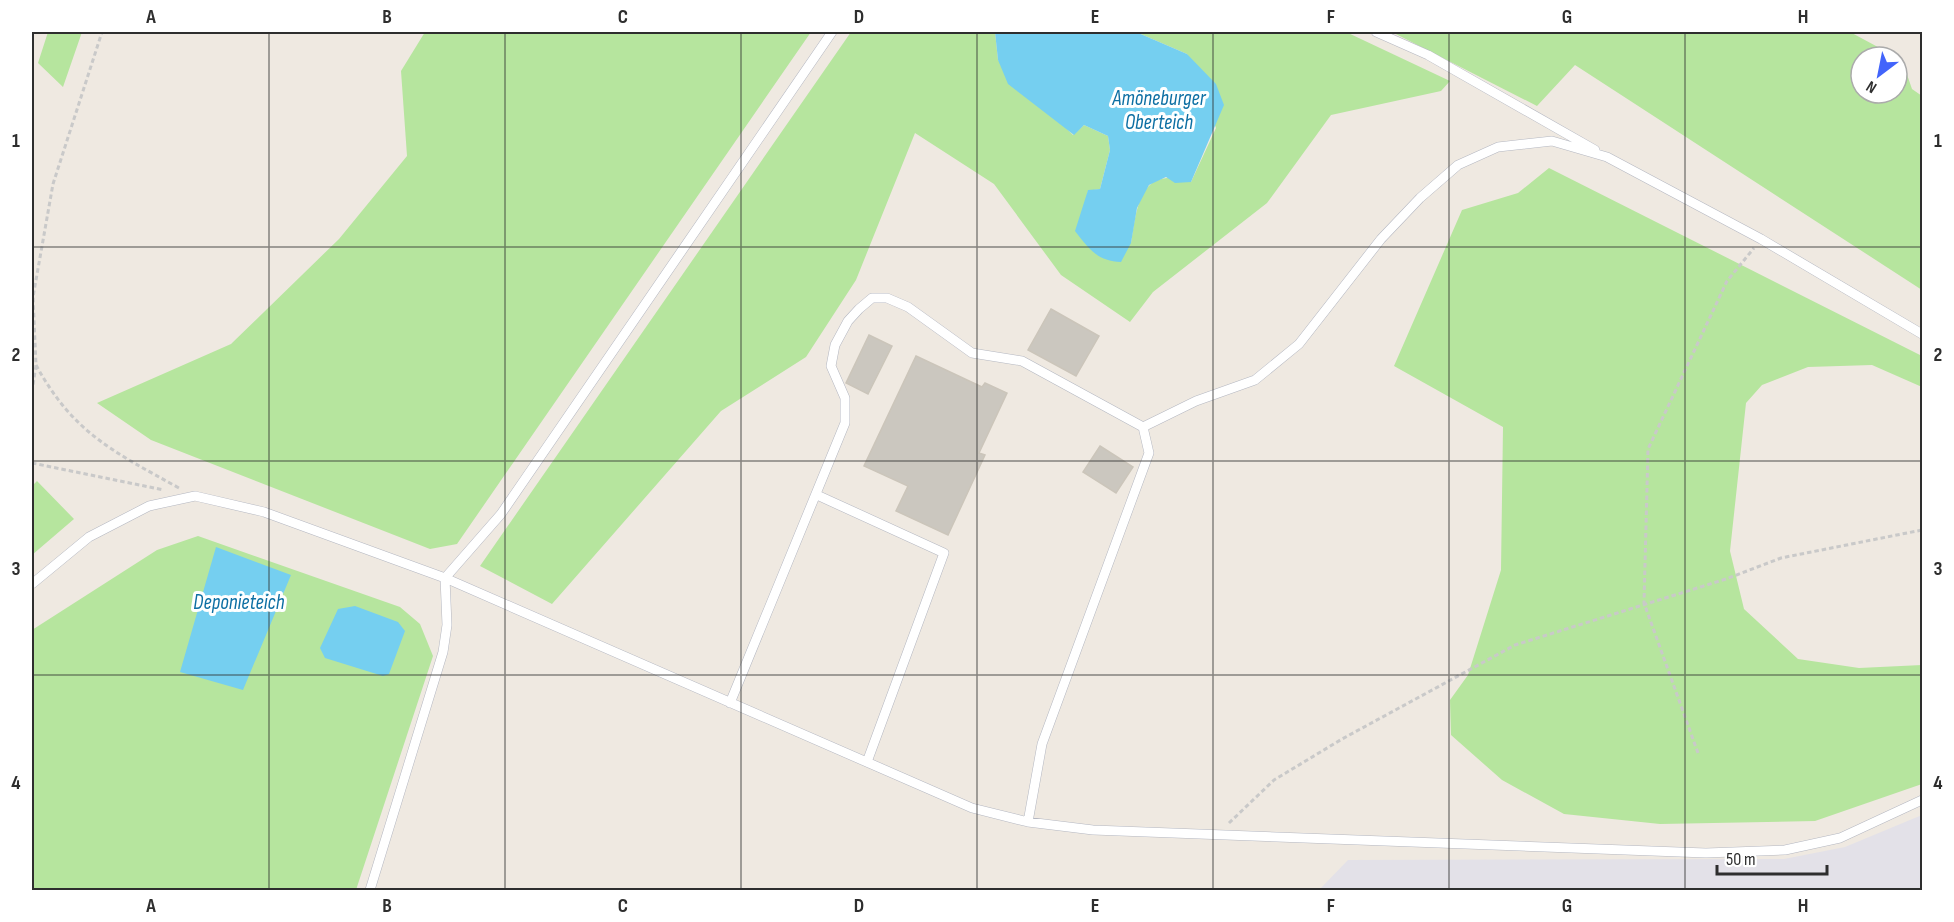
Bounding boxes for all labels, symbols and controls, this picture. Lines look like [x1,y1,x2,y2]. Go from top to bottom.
text: A [145,5,156,29]
text: B [382,5,392,29]
text: C [618,5,628,29]
text: D [854,5,864,29]
text: E [1091,5,1099,29]
text: F [1327,5,1335,29]
text: G [1562,5,1572,29]
text: H [1798,5,1808,29]
north arrow [1849,45,1909,105]
text: N [1863,76,1881,97]
water label: Amöneburger Oberteich [1111,86,1207,135]
text: 1 [12,129,20,153]
text: 1 [1934,129,1942,153]
text: 2 [12,343,20,367]
text: 2 [1934,343,1942,367]
text: 3 [12,557,21,581]
text: 3 [1934,557,1943,581]
water label: Deponieteich [193,590,285,615]
text: 4 [11,771,21,795]
text: 4 [1933,771,1943,795]
scale bar [1717,838,1826,876]
text: 50 m [1726,849,1756,870]
text: A [145,894,156,918]
text: B [382,894,392,918]
text: C [618,894,628,918]
text: D [854,894,864,918]
text: E [1091,894,1099,918]
text: F [1327,894,1335,918]
text: G [1562,894,1572,918]
text: H [1798,894,1808,918]

